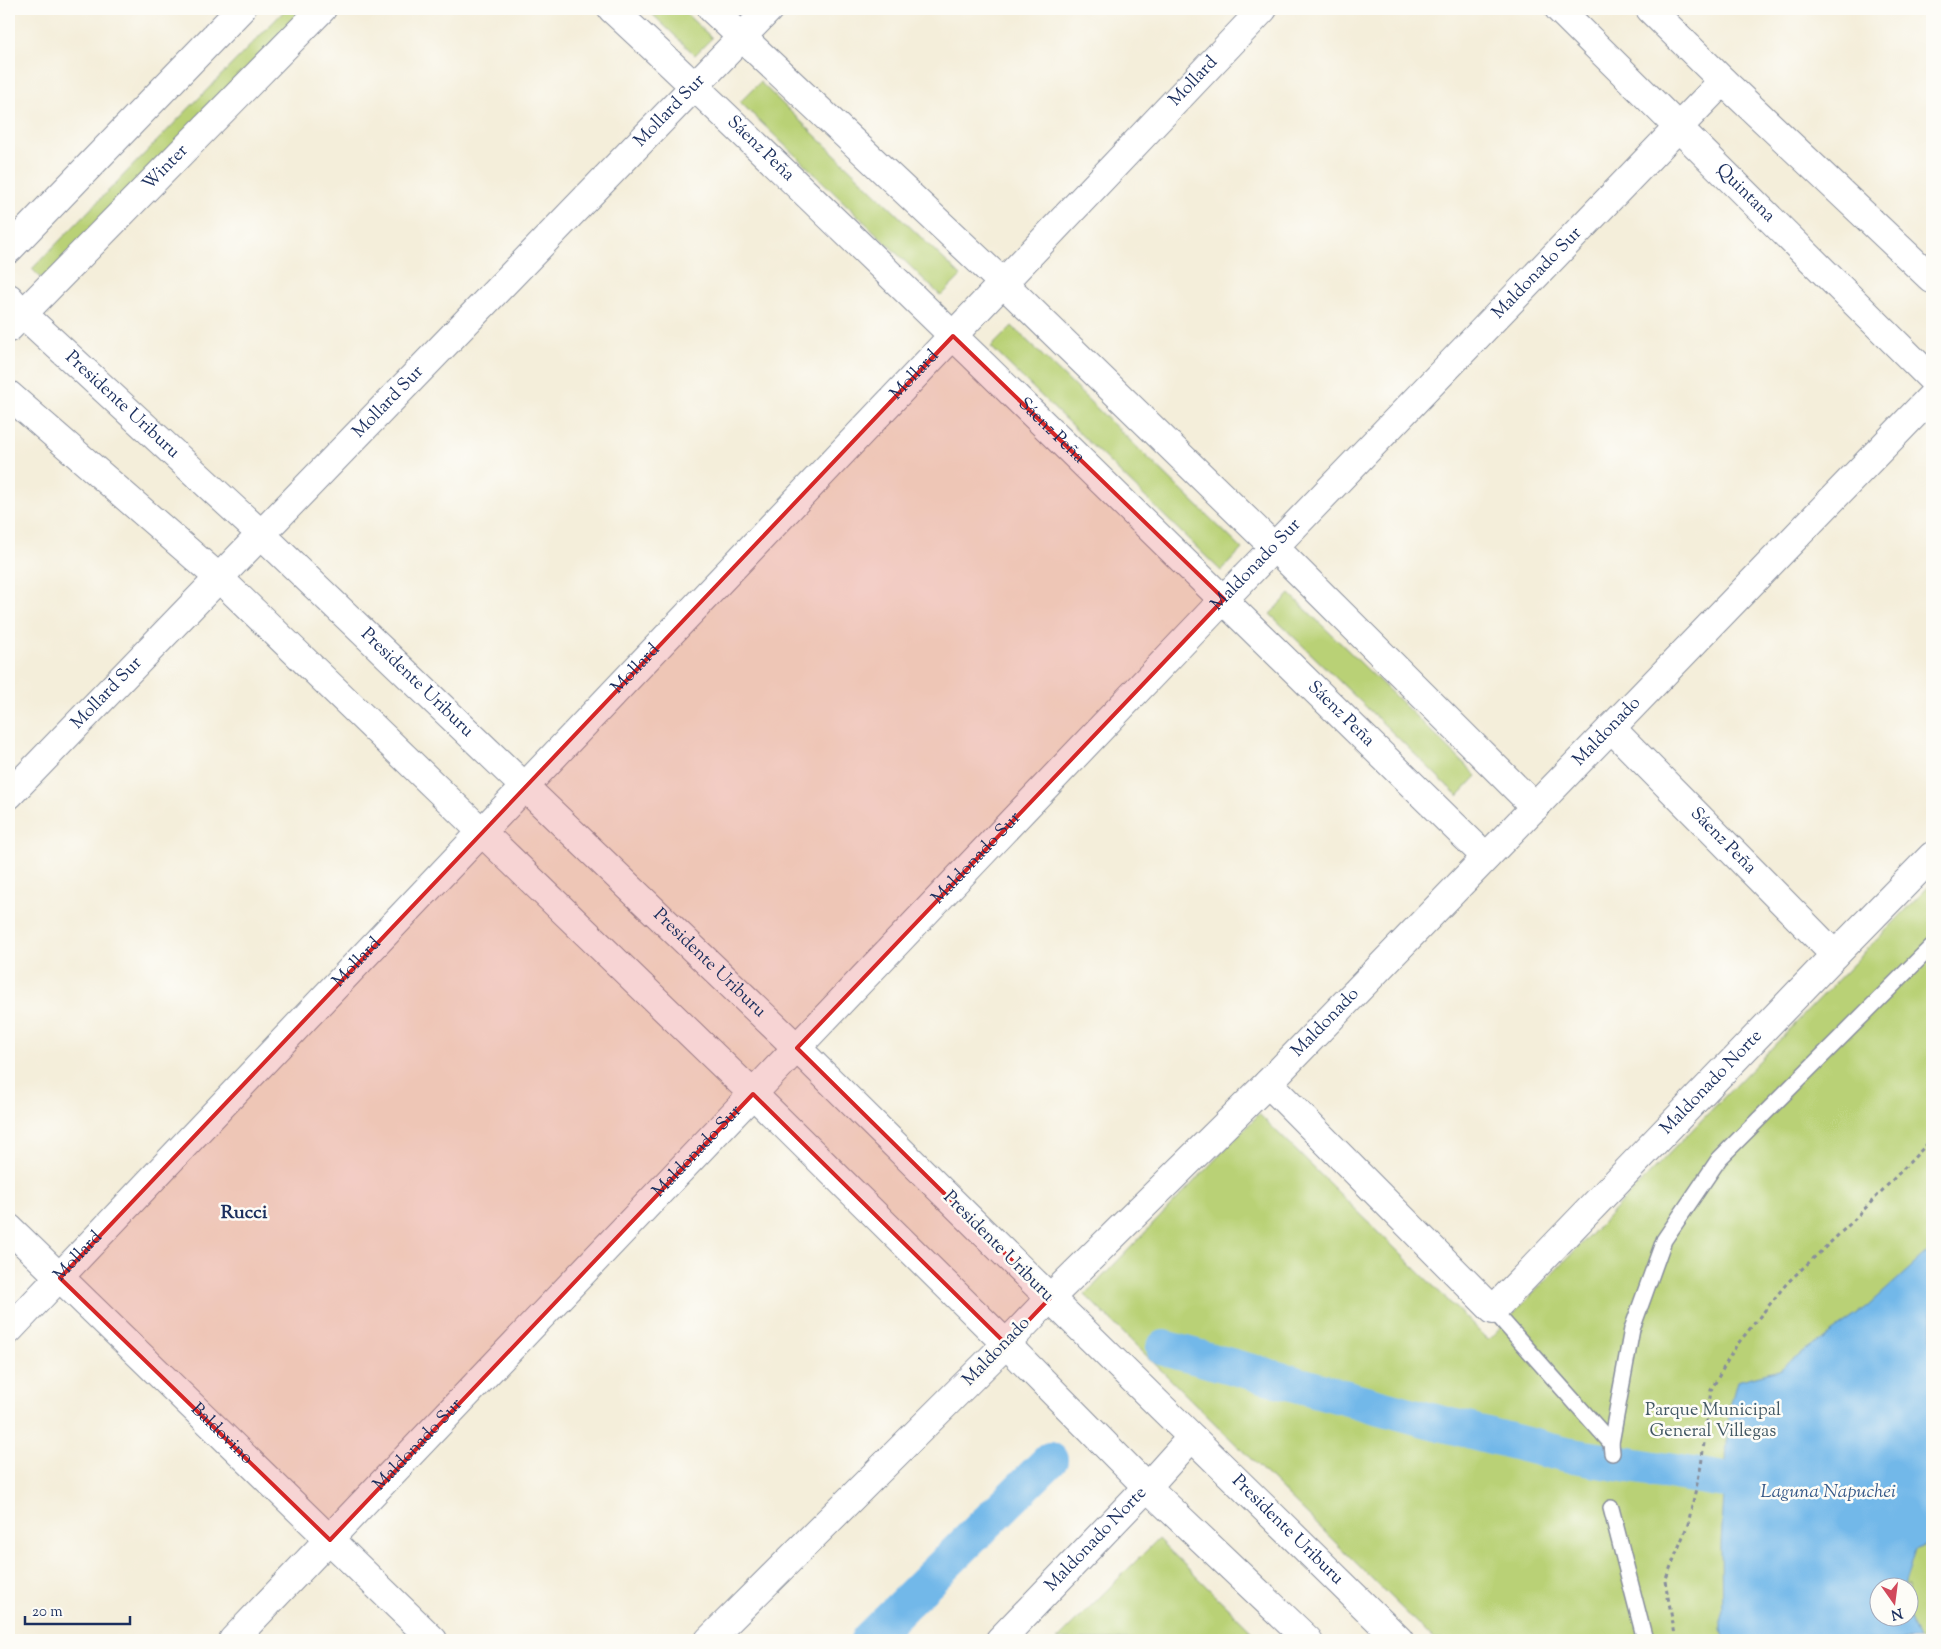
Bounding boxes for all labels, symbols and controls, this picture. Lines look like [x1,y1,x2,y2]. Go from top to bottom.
street label: Mollard [1163,51,1224,113]
street label: Mollard Sur [628,69,712,154]
street label: Sáenz Peña [721,110,800,188]
street label: Winter [137,139,195,197]
street label: Quintana [1709,158,1781,229]
street label: Maldonado Sur [1486,221,1588,326]
street label: Mollard [885,344,945,407]
street label: Presidente Uriburu [59,346,185,465]
street label: Mollard Sur [347,360,430,445]
street label: Sáenz Peña [1011,392,1091,470]
street label: Maldonado Sur [1205,513,1308,618]
street label: Presidente Uriburu [354,623,479,744]
street label: Mollard [606,638,667,700]
street label: Mollard Sur [65,651,149,736]
street label: Sáenz Peña [1301,675,1380,753]
street label: Maldonado [1567,691,1647,773]
street label: Sáenz Peña [1684,802,1762,881]
street label: Maldonado Sur [926,806,1028,911]
street label: Presidente Uriburu [646,903,771,1024]
street label: Mollard [327,932,388,994]
street label: Maldonado [1286,982,1366,1064]
street label: Maldonado Norte [1655,1024,1769,1141]
street label: Maldonado Sur [647,1099,749,1204]
street label: Presidente Uriburu [936,1185,1060,1309]
district label: Rucci [221,1200,268,1227]
street label: Mollard [48,1226,109,1288]
street label: Maldonado [957,1311,1037,1393]
street label: Maldonado Sur [368,1393,469,1498]
street label: Baldovino [184,1398,259,1471]
park label: Parque Municipal General Villegas [1645,1398,1781,1445]
street label: Presidente Uriburu [1225,1469,1349,1591]
water label: Laguna Napuchei [1760,1479,1896,1506]
street label: Maldonado Norte [1039,1481,1153,1598]
north arrow [1868,1576,1918,1626]
scale bar [25,1594,130,1626]
text: 20 m [32,1602,63,1623]
text: N [1889,1602,1905,1624]

